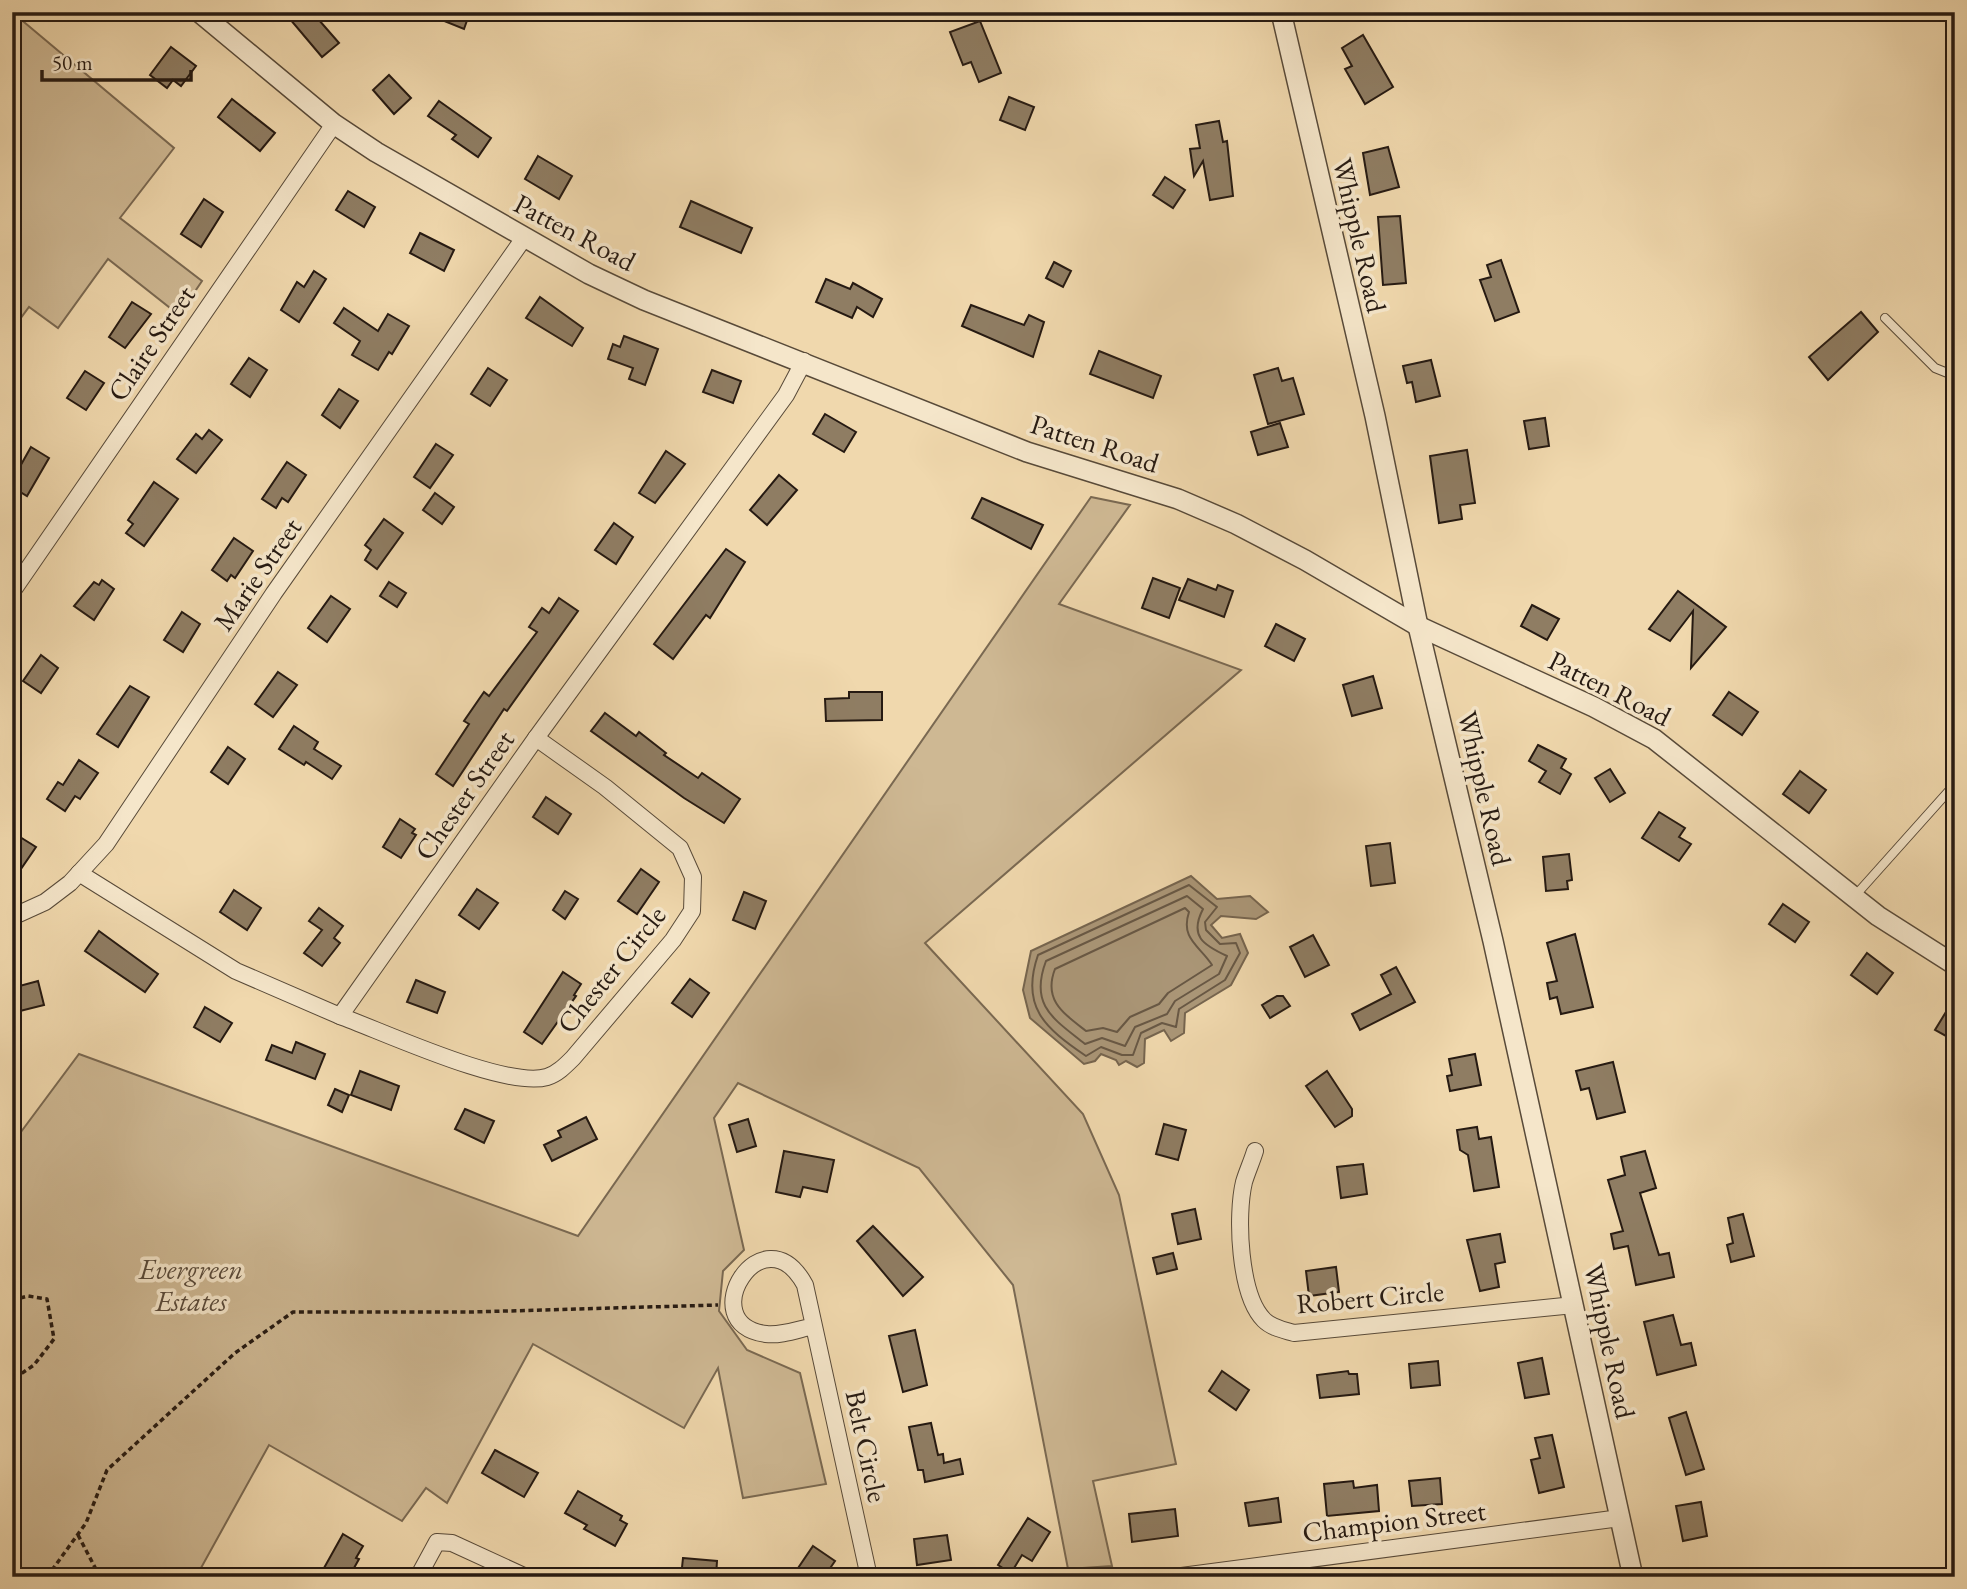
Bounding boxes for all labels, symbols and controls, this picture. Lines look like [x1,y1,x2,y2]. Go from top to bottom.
scale bar [42,38,191,82]
text: 50 m [52,49,93,76]
street label: Whipple Road [1325,154,1395,317]
street label: Patten Road [508,185,643,279]
street label: Claire Street [99,278,203,408]
street label: Patten Road [1026,405,1164,481]
street label: Marie Street [205,510,309,638]
street label: Patten Road [1543,642,1678,735]
street label: Whipple Road [1450,707,1520,870]
street label: Chester Street [406,723,522,867]
street label: Chester Circle [549,898,674,1040]
park label: Evergreen Estates [138,1251,243,1319]
street label: Whipple Road [1576,1260,1644,1423]
street label: Robert Circle [1295,1273,1445,1321]
street label: Belt Circle [838,1387,896,1505]
street label: Champion Street [1300,1492,1488,1550]

